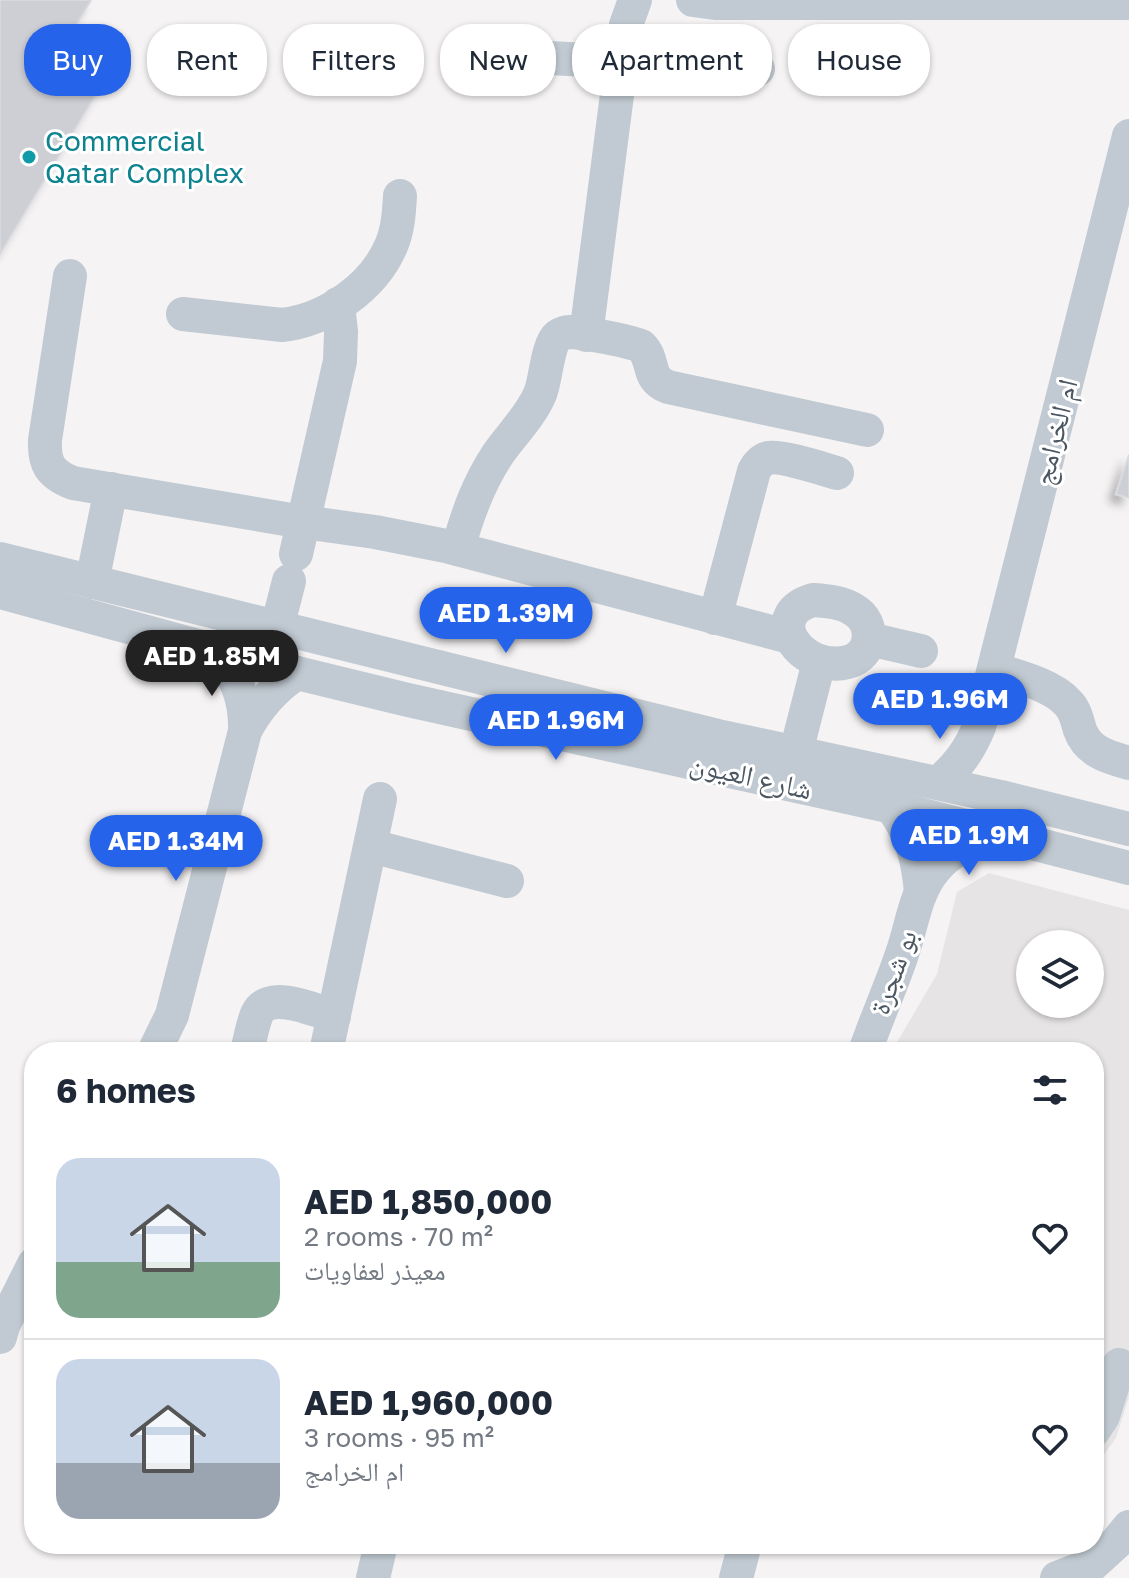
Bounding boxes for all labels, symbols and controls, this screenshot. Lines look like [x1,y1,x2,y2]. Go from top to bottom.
chip: Buy [24,24,131,96]
chip: Rent [147,24,267,96]
chip: Filters [283,24,424,96]
chip: New [440,24,556,96]
chip: Apartment [572,24,772,96]
chip: House [788,24,930,96]
place label: Commercial Qatar Complex [45,124,244,189]
marker: Commercial Qatar Complex [20,148,38,166]
street label: ام الخرامج [1025,375,1086,489]
pin: AED 1.39M [414,587,598,655]
text: AED 1.39M [438,597,575,628]
pin: AED 1.85M [120,630,304,698]
text: AED 1.85M [143,640,281,671]
pin: AED 1.96M [848,673,1032,741]
text: AED 1.96M [871,683,1009,714]
pin: AED 1.96M [464,694,648,762]
text: AED 1.96M [487,704,625,735]
street label: شارع العيون [687,745,815,807]
pin: AED 1.9M [886,809,1052,877]
pin: AED 1.34M [84,815,268,883]
text: AED 1.9M [908,819,1030,850]
text: AED 1.34M [108,825,244,856]
street label: بو شجرة [862,925,923,1019]
map controls [1016,930,1104,1018]
button: layers [1016,930,1104,1018]
icon: filters [1028,1068,1072,1112]
text: 6 homes [56,1070,196,1110]
text: AED 1,850,000 [304,1181,552,1221]
icon: home [120,1190,216,1286]
icon: heart [1028,1216,1072,1260]
text: 2 rooms · 70 m² [304,1221,493,1252]
text: معيذر لعفاويات [304,1255,446,1286]
text: AED 1,960,000 [304,1382,553,1422]
icon: home [120,1391,216,1487]
icon: heart [1028,1417,1072,1461]
text: 3 rooms · 95 m² [304,1422,494,1453]
text: ام الخرامج [304,1456,404,1487]

